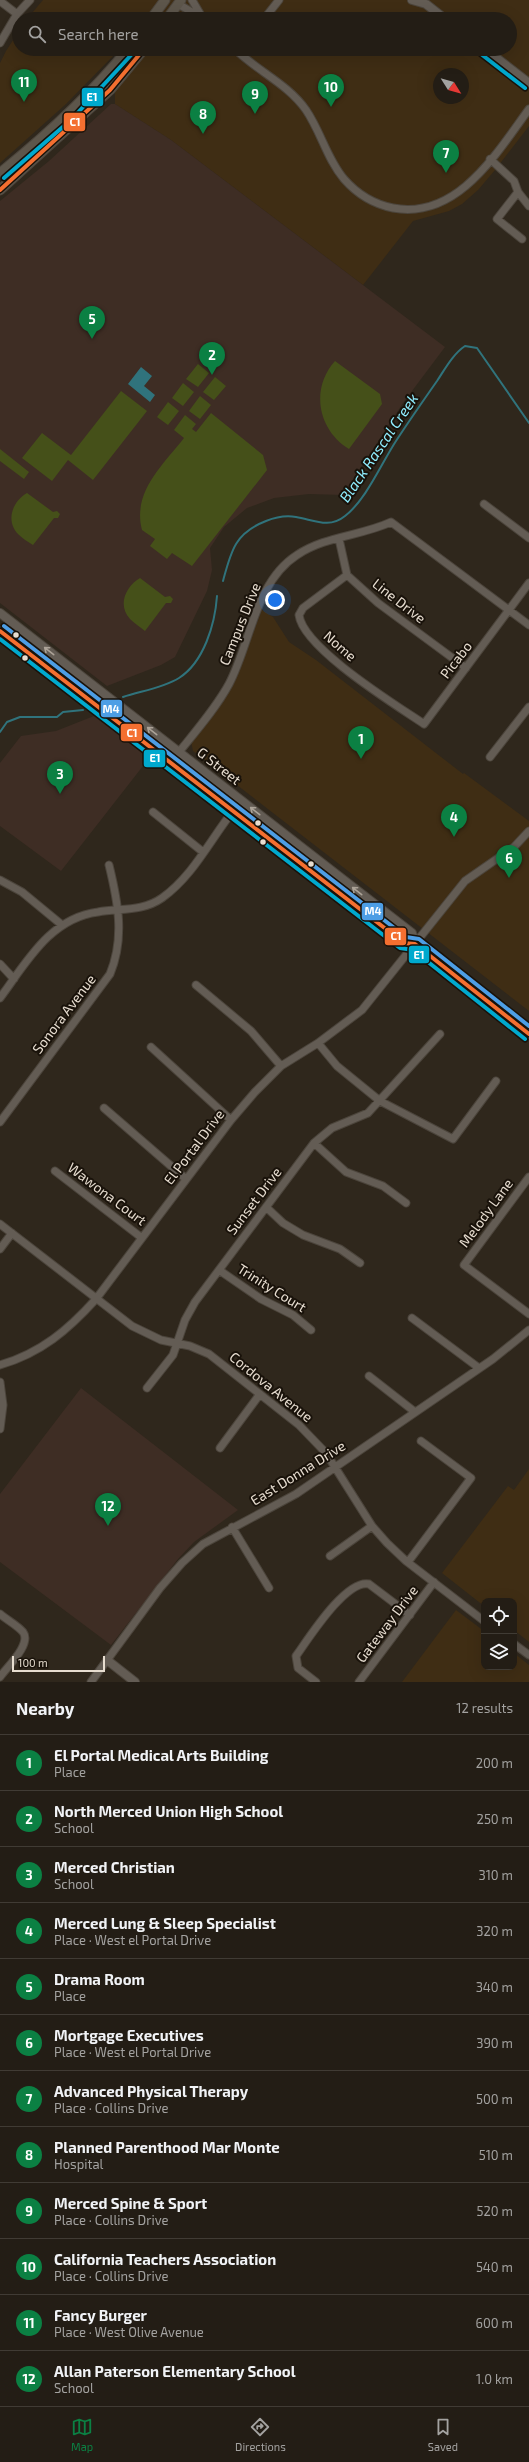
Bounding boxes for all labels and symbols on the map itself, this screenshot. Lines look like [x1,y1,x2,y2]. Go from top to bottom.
north arrow [433,68,469,104]
pin: 11 [11,69,37,102]
pin: 10 [318,74,344,107]
pin: 9 [242,81,268,114]
line badge: E1 [81,87,104,107]
text: E1 [86,90,98,103]
pin: 8 [190,101,216,134]
line badge: C1 [63,112,86,132]
text: C1 [69,115,81,128]
pin: 7 [433,140,459,173]
pin: 5 [79,306,105,339]
pin: 2 [199,342,225,375]
water label: Black Rascal Creek [335,389,421,505]
street label: Line Drive [369,575,429,627]
street label: Campus Drive [215,580,264,668]
your location [265,590,285,610]
street label: Nome [321,627,360,664]
unlabelled marker [11,630,21,640]
street label: Picabo [436,638,475,682]
one-way arrow [44,647,55,656]
unlabelled marker [20,653,30,663]
line badge: M4 [100,699,123,718]
text: M4 [102,702,120,715]
line badge: C1 [120,723,143,742]
text: C1 [126,726,138,739]
pin: 1 [348,726,374,759]
one-way arrow [146,727,157,735]
street label: G Street [194,743,245,788]
line badge: E1 [143,749,166,768]
text: E1 [149,751,161,764]
pin: 3 [47,761,73,794]
pin: 4 [441,804,467,837]
one-way arrow [249,806,260,815]
unlabelled marker [253,818,263,828]
unlabelled marker [258,837,268,847]
pin: 6 [496,845,522,878]
unlabelled marker [306,859,316,869]
one-way arrow [352,886,363,895]
line badge: M4 [361,902,384,921]
text: M4 [364,904,382,917]
line badge: C1 [384,927,407,946]
text: C1 [390,929,402,942]
line badge: E1 [408,945,430,964]
text: E1 [413,948,425,961]
street label: Sonora Avenue [28,971,99,1057]
street label: El Portal Drive [160,1106,227,1188]
street label: Wawona Court [65,1159,150,1229]
street label: Sunset Drive [223,1164,285,1238]
street label: Melody Lane [455,1175,516,1250]
street label: Trinity Court [235,1260,310,1315]
street label: Cordova Avenue [226,1348,316,1425]
street label: East Donna Drive [247,1437,348,1509]
pin: 12 [95,1493,121,1526]
street label: Gateway Drive [352,1582,421,1666]
scale bar [12,1654,105,1673]

